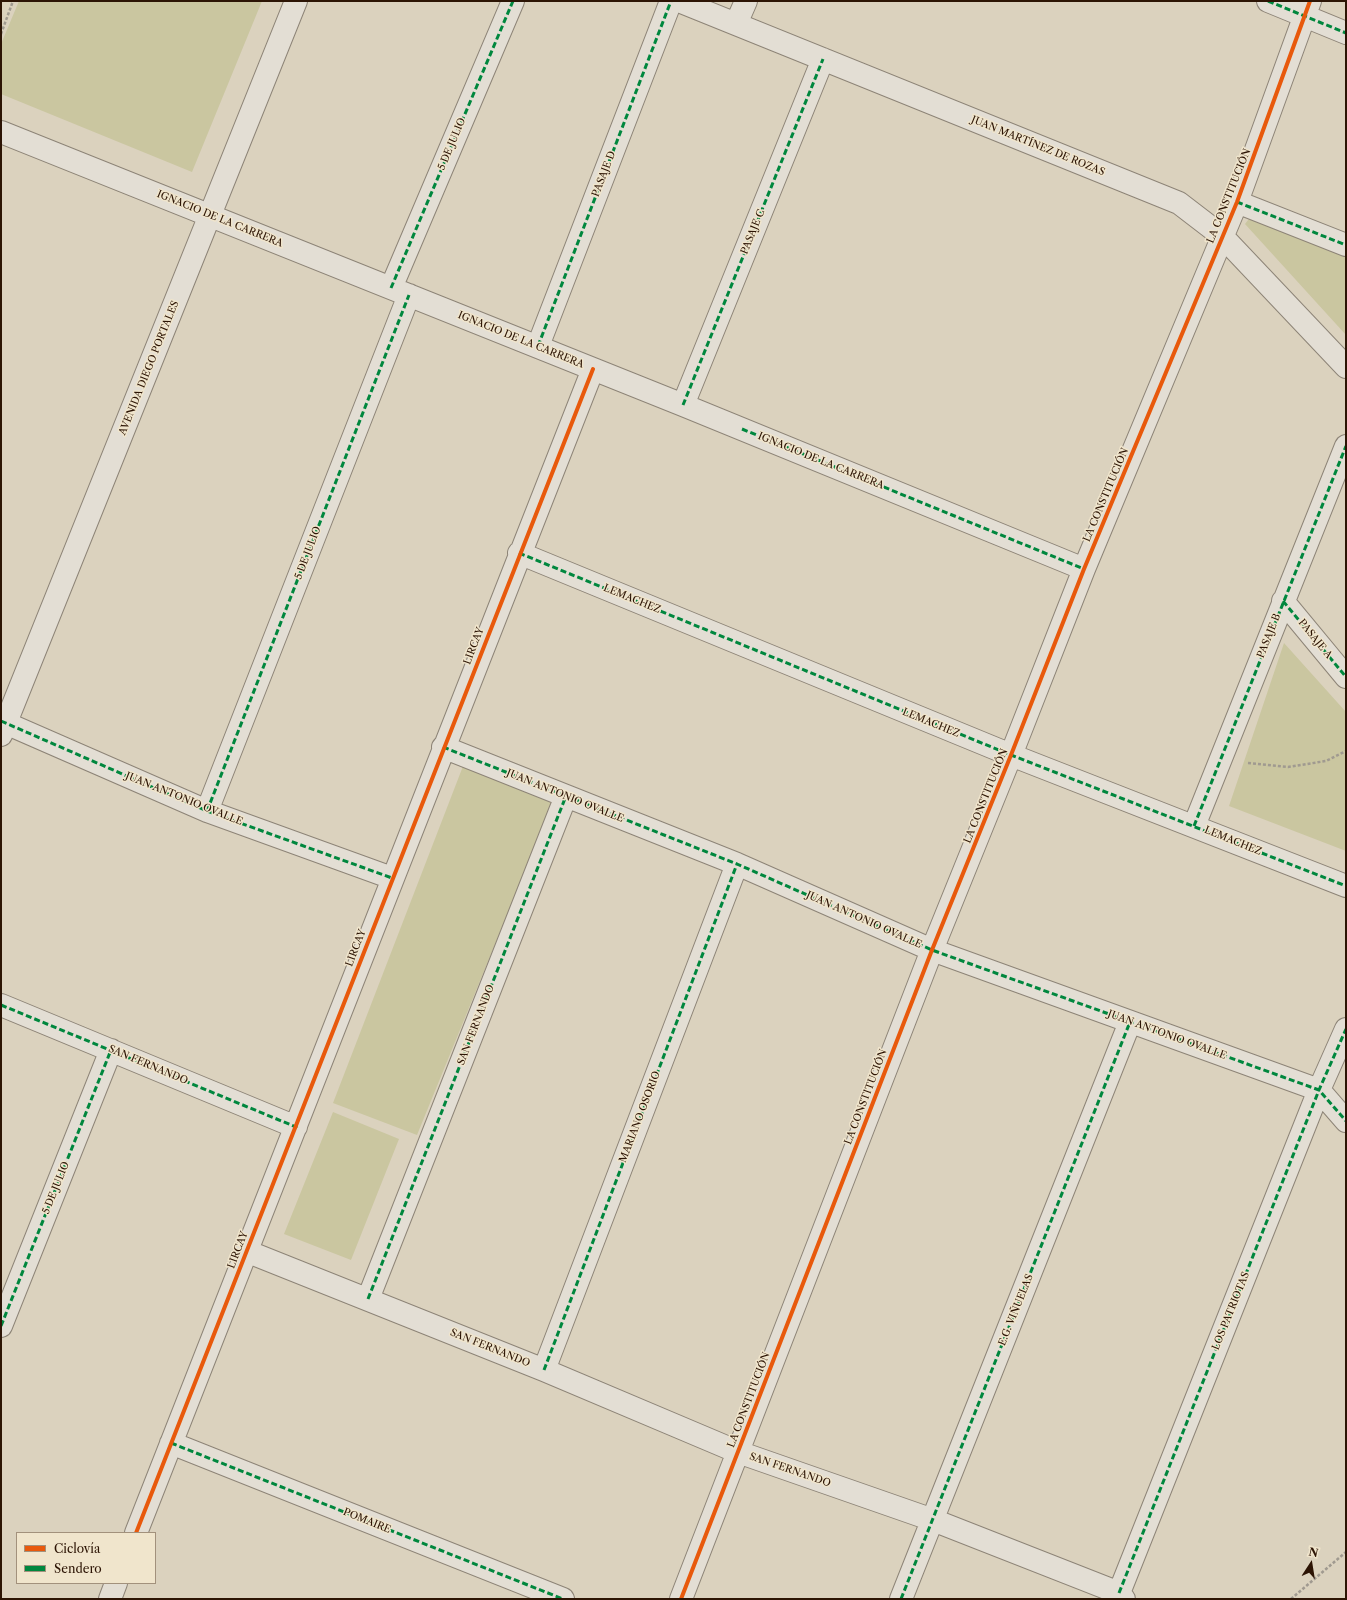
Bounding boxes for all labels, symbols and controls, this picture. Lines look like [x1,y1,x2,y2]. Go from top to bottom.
street label: JUAN MARTÍNEZ DE ROZAS [969,114,1107,178]
street label: 5 DE JULIO [436,116,468,172]
street label: LA CONSTITUCIÓN [1205,147,1253,245]
street label: PASAJE D [590,149,618,199]
street label: IGNACIO DE LA CARRERA [155,188,285,250]
street label: PASAJE C [739,208,767,256]
street label: AVENIDA DIEGO PORTALES [116,299,182,437]
street label: IGNACIO DE LA CARRERA [456,309,586,371]
street label: IGNACIO DE LA CARRERA [756,430,886,492]
street label: LA CONSTITUCIÓN [1081,446,1131,544]
street label: 5 DE JULIO [292,525,324,581]
street label: LEMACHEZ [602,582,662,616]
street label: PASAJE B [1255,612,1283,660]
street label: PASAJE A [1295,617,1335,661]
street label: LIRCAY [461,626,487,666]
street label: LEMACHEZ [901,706,961,740]
street label: LA CONSTITUCIÓN [962,747,1010,845]
street label: JUAN ANTONIO OVALLE [505,767,625,825]
street label: JUAN ANTONIO OVALLE [124,770,244,828]
street label: LEMACHEZ [1203,824,1263,858]
street label: JUAN ANTONIO OVALLE [804,889,924,951]
street label: LIRCAY [343,928,369,968]
street label: SAN FERNANDO [455,983,497,1067]
street label: JUAN ANTONIO OVALLE [1106,1008,1228,1062]
street label: SAN FERNANDO [106,1043,190,1087]
street label: LA CONSTITUCIÓN [842,1048,890,1146]
street label: MARIANO OSORIO [617,1070,663,1164]
street label: 5 DE JULIO [40,1160,72,1216]
street label: LIRCAY [225,1230,251,1270]
street label: LOS PATRIOTAS [1210,1270,1252,1352]
street label: E.G. VIÑUELAS [996,1272,1036,1348]
street label: SAN FERNANDO [448,1326,532,1370]
street label: LA CONSTITUCIÓN [725,1351,773,1449]
street label: SAN FERNANDO [748,1450,832,1490]
street label: POMAIRE [341,1506,393,1536]
legend [16,1532,156,1584]
text: Ciclovía [54,1541,100,1556]
north arrow [1291,1544,1331,1584]
text: N [1307,1544,1320,1560]
text: Sendero [54,1561,102,1576]

